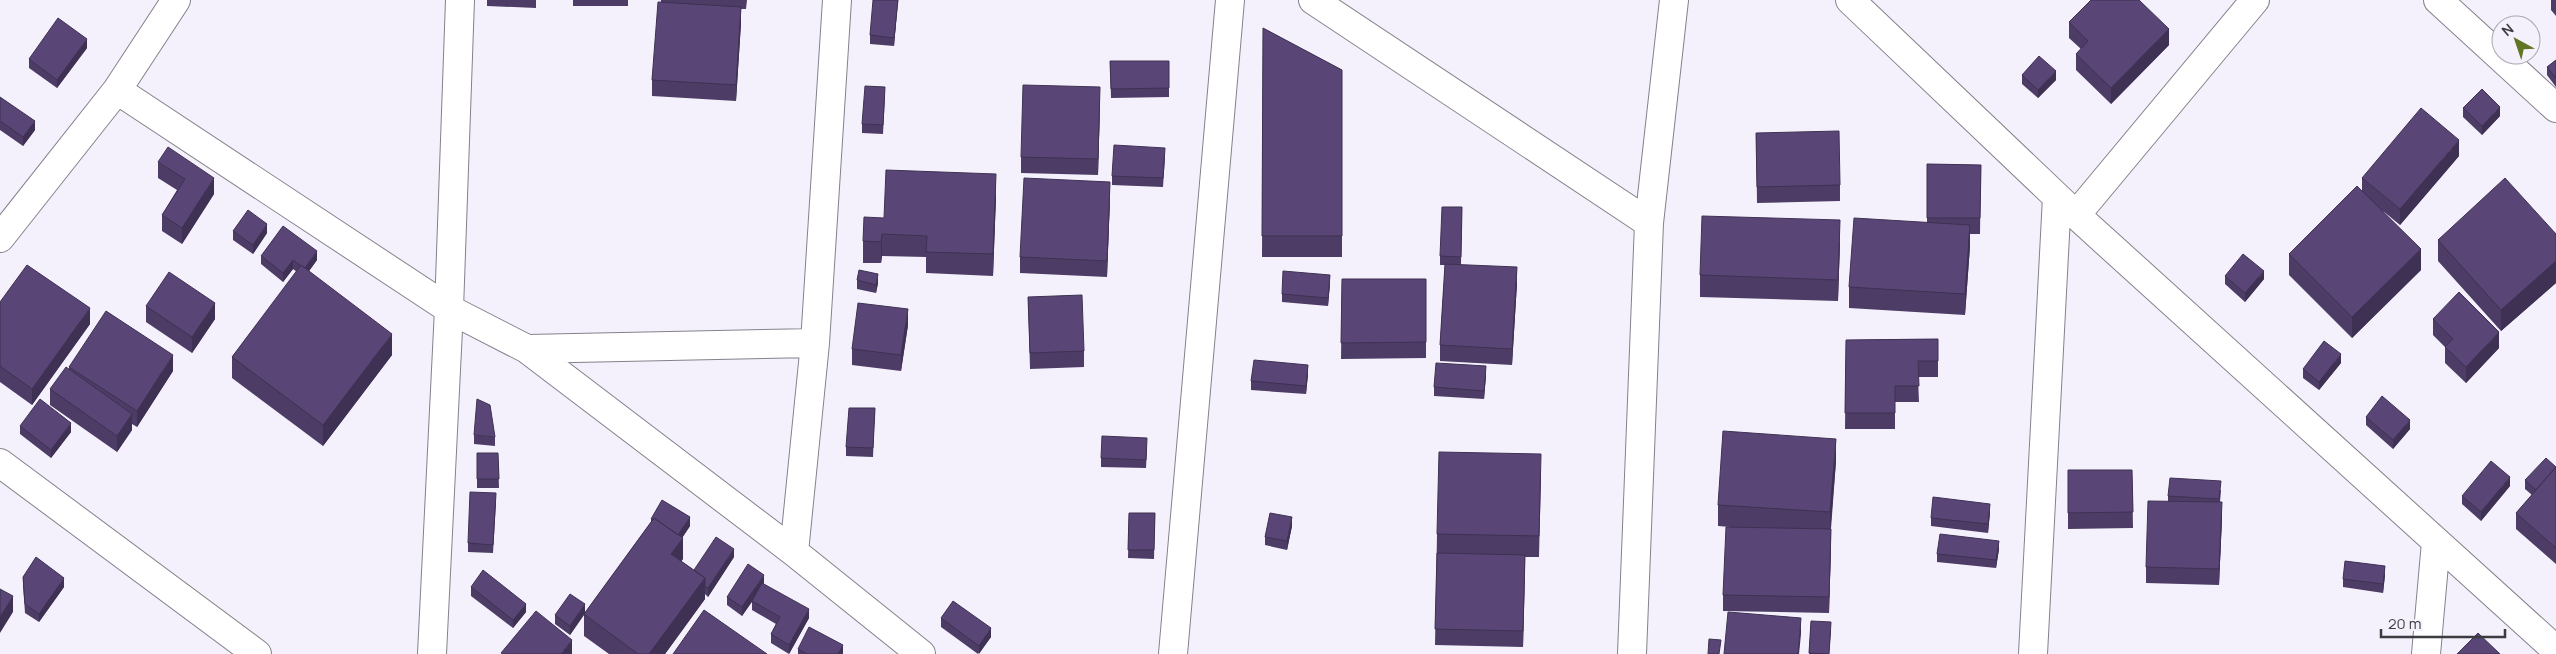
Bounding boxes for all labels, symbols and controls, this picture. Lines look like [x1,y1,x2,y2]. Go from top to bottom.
north arrow [2491,15,2541,65]
text: N [2497,19,2517,40]
scale bar [2381,606,2505,638]
text: 20 m [2388,613,2421,634]

